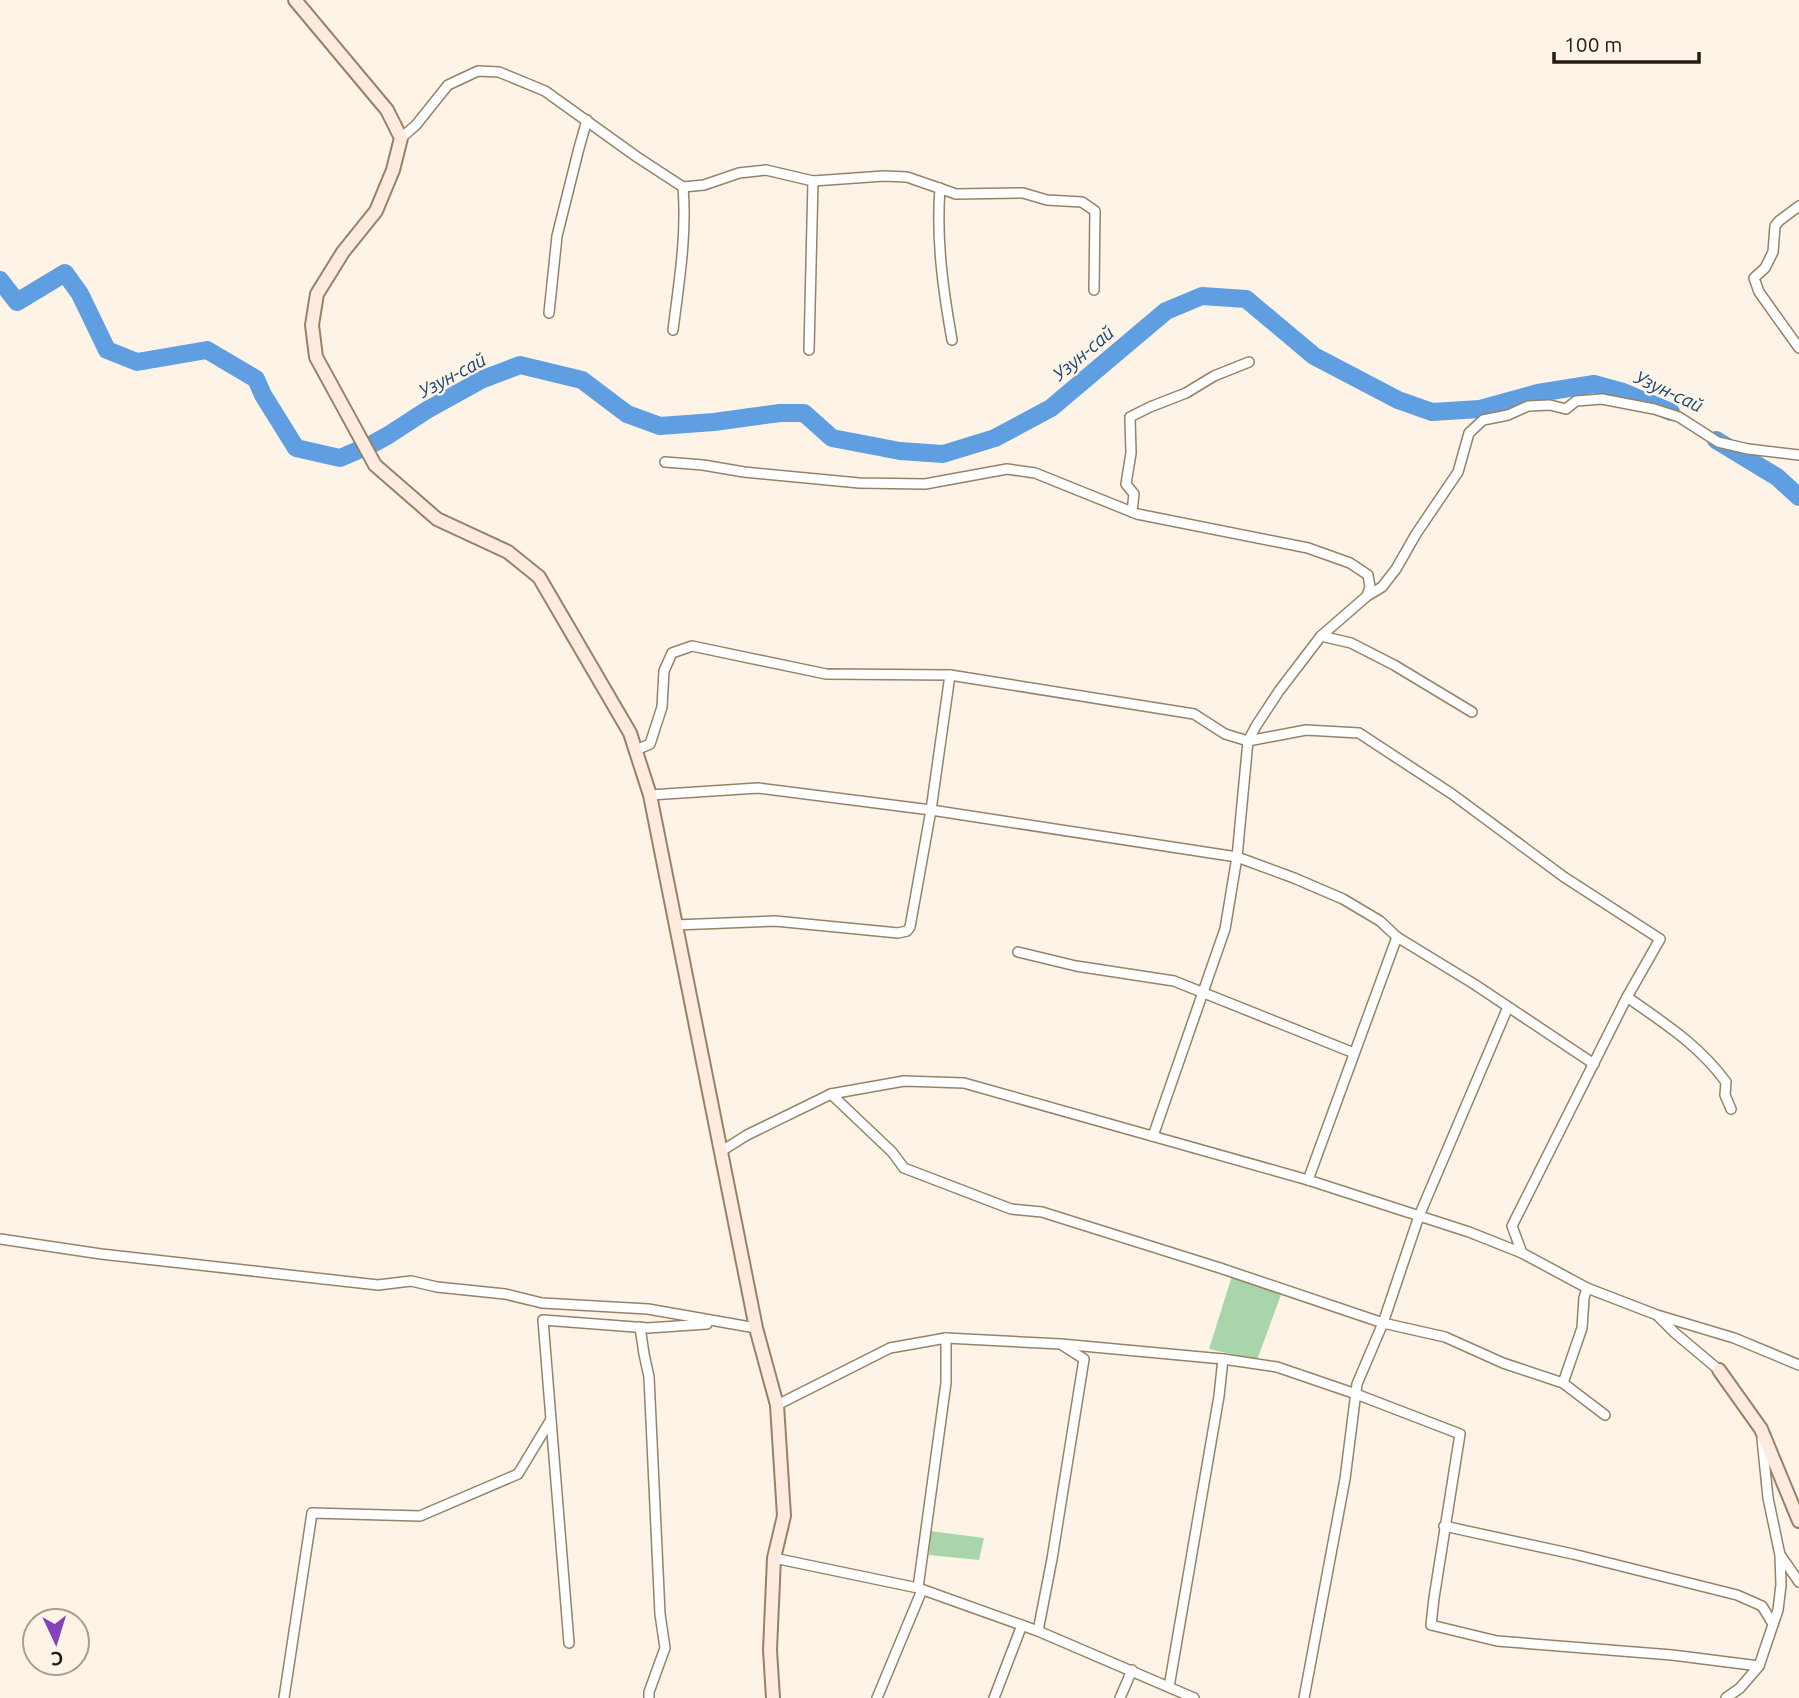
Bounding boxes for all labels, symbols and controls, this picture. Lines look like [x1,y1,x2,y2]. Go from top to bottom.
scale bar [1554,21,1699,65]
text: 100 m [1564,32,1622,56]
water label: Узун-сай [1047,321,1118,386]
water label: Узун-сай [414,348,489,402]
water label: Узун-сай [1630,365,1707,416]
north arrow [21,1607,91,1677]
text: С [50,1648,64,1670]

